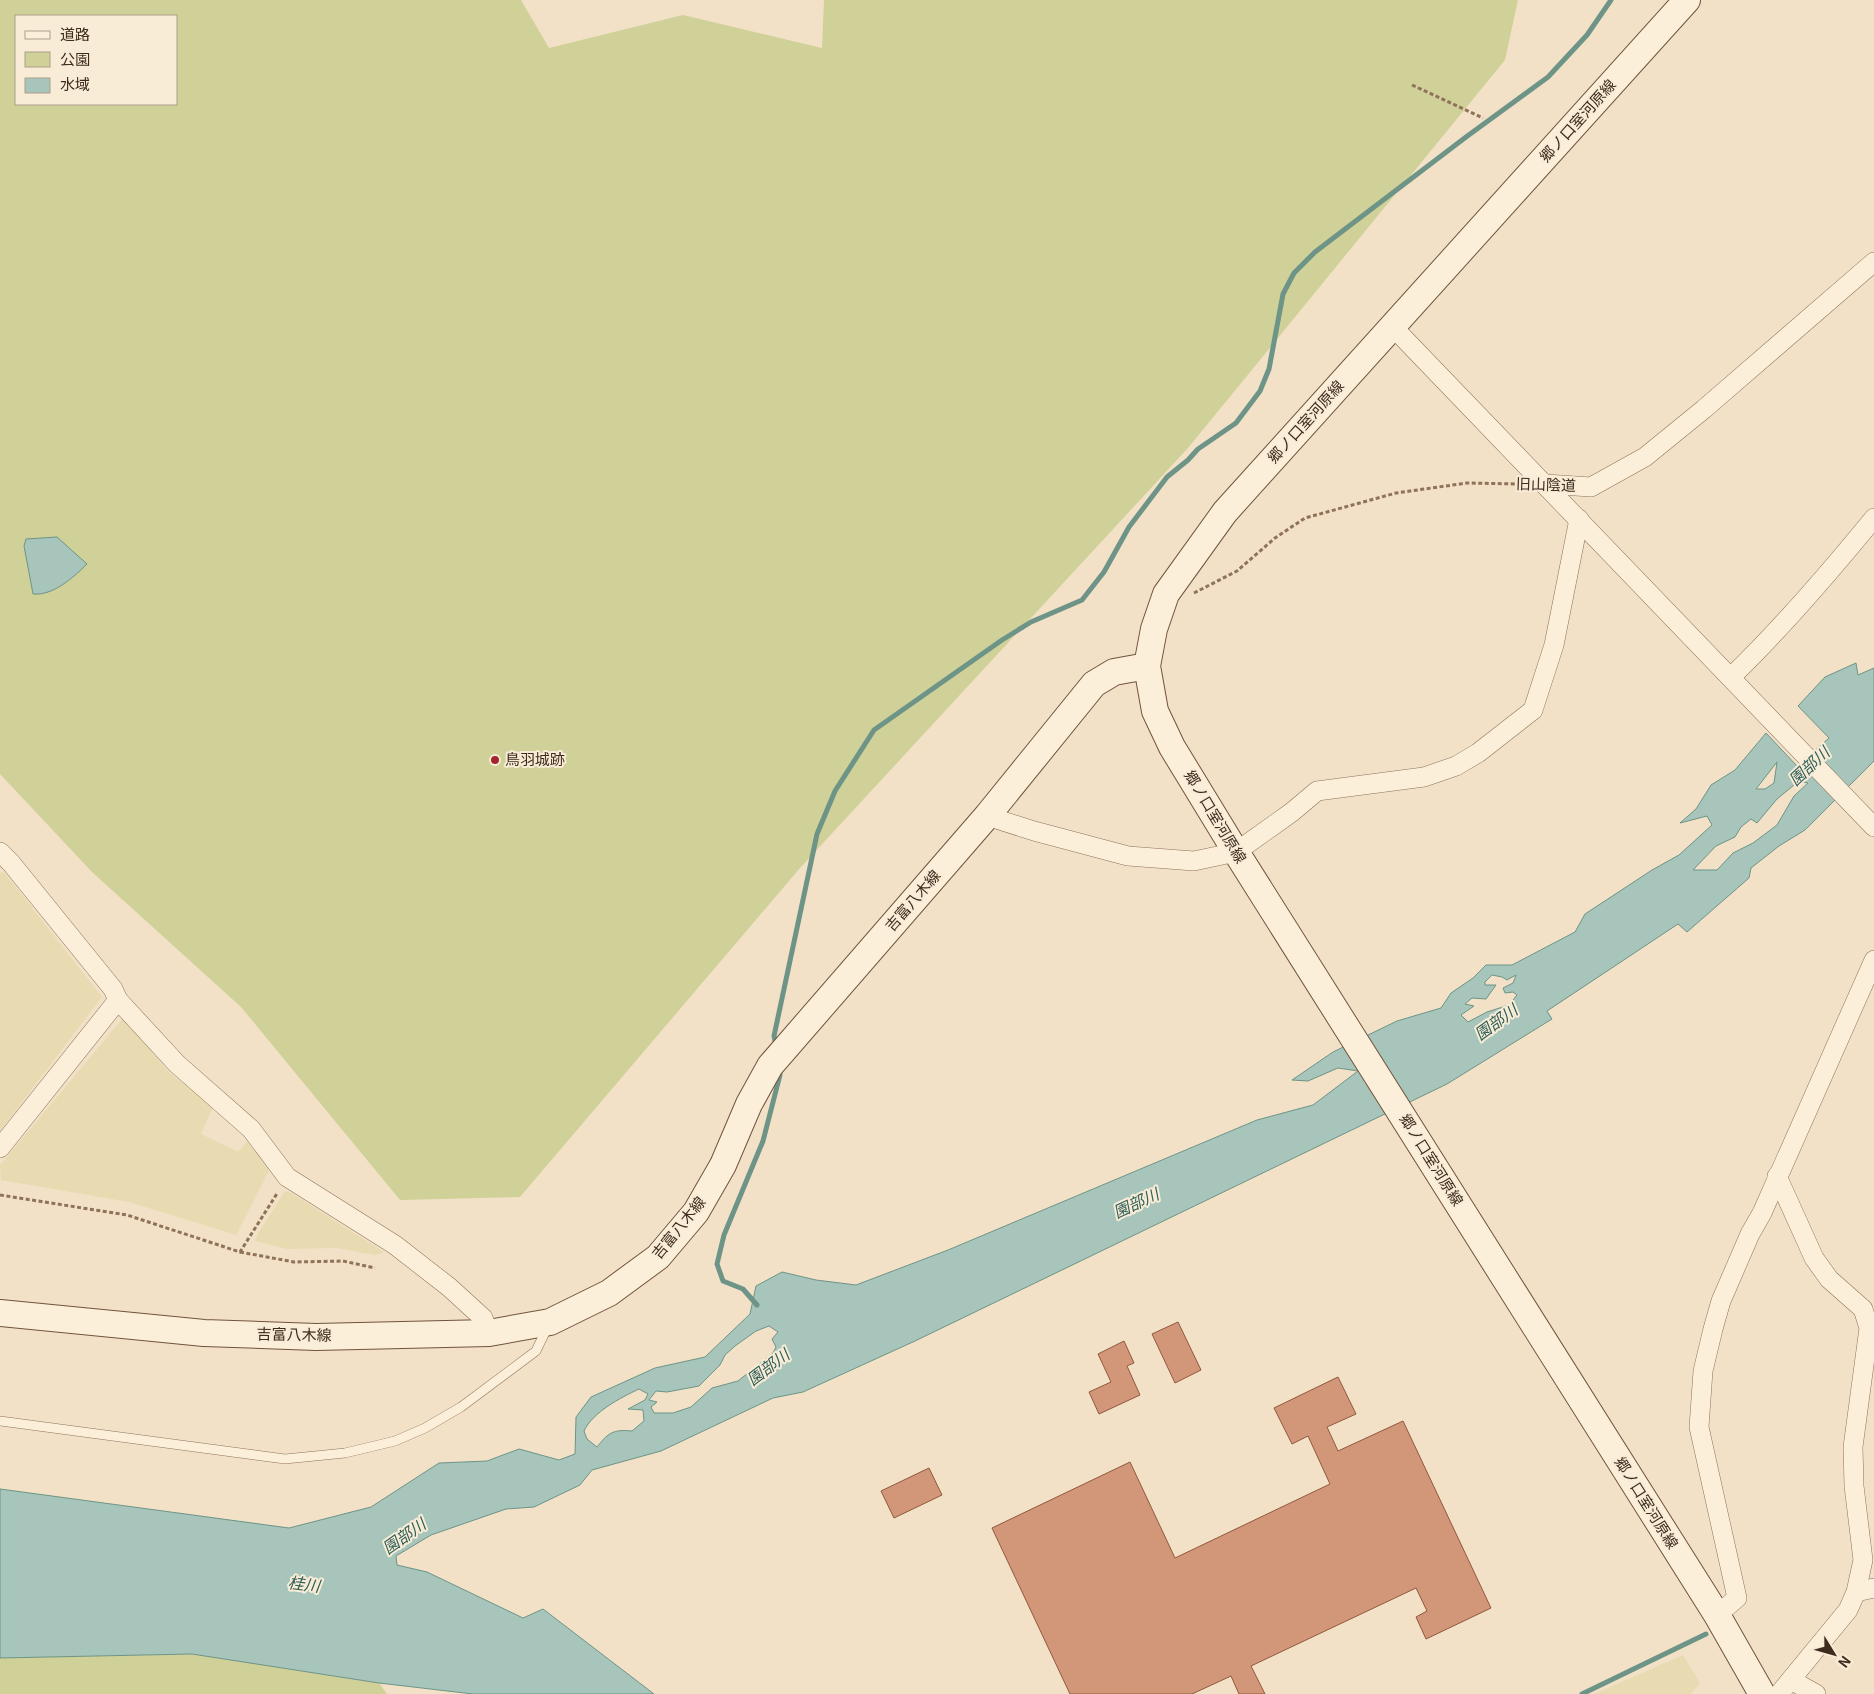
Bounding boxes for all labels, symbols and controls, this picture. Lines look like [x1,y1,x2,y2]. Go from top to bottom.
legend [15,15,178,105]
text: 道路 [60,23,90,44]
text: 公園 [60,48,90,69]
text: 水域 [60,73,90,94]
street label: 郷ノ口室河原線 [1534,74,1620,166]
street label: 郷ノ口室河原線 [1262,375,1348,467]
street label: 旧山陰道 [1516,472,1576,495]
water label: 園部川 [1783,739,1836,790]
place label: 鳥羽城跡 [505,748,565,769]
marker: 鳥羽城跡 [489,754,501,766]
street label: 郷ノ口室河原線 [1180,766,1252,867]
street label: 吉富八木線 [879,865,944,935]
water label: 園部川 [1469,996,1523,1045]
street label: 郷ノ口室河原線 [1396,1109,1469,1209]
water label: 園部川 [1109,1180,1164,1223]
street label: 吉富八木線 [646,1191,710,1263]
street label: 吉富八木線 [256,1322,332,1345]
water label: 園部川 [741,1341,795,1390]
street label: 郷ノ口室河原線 [1611,1452,1684,1552]
water label: 園部川 [377,1510,432,1559]
water label: 桂川 [287,1569,323,1597]
north arrow [1809,1629,1859,1679]
text: N [1834,1652,1856,1673]

